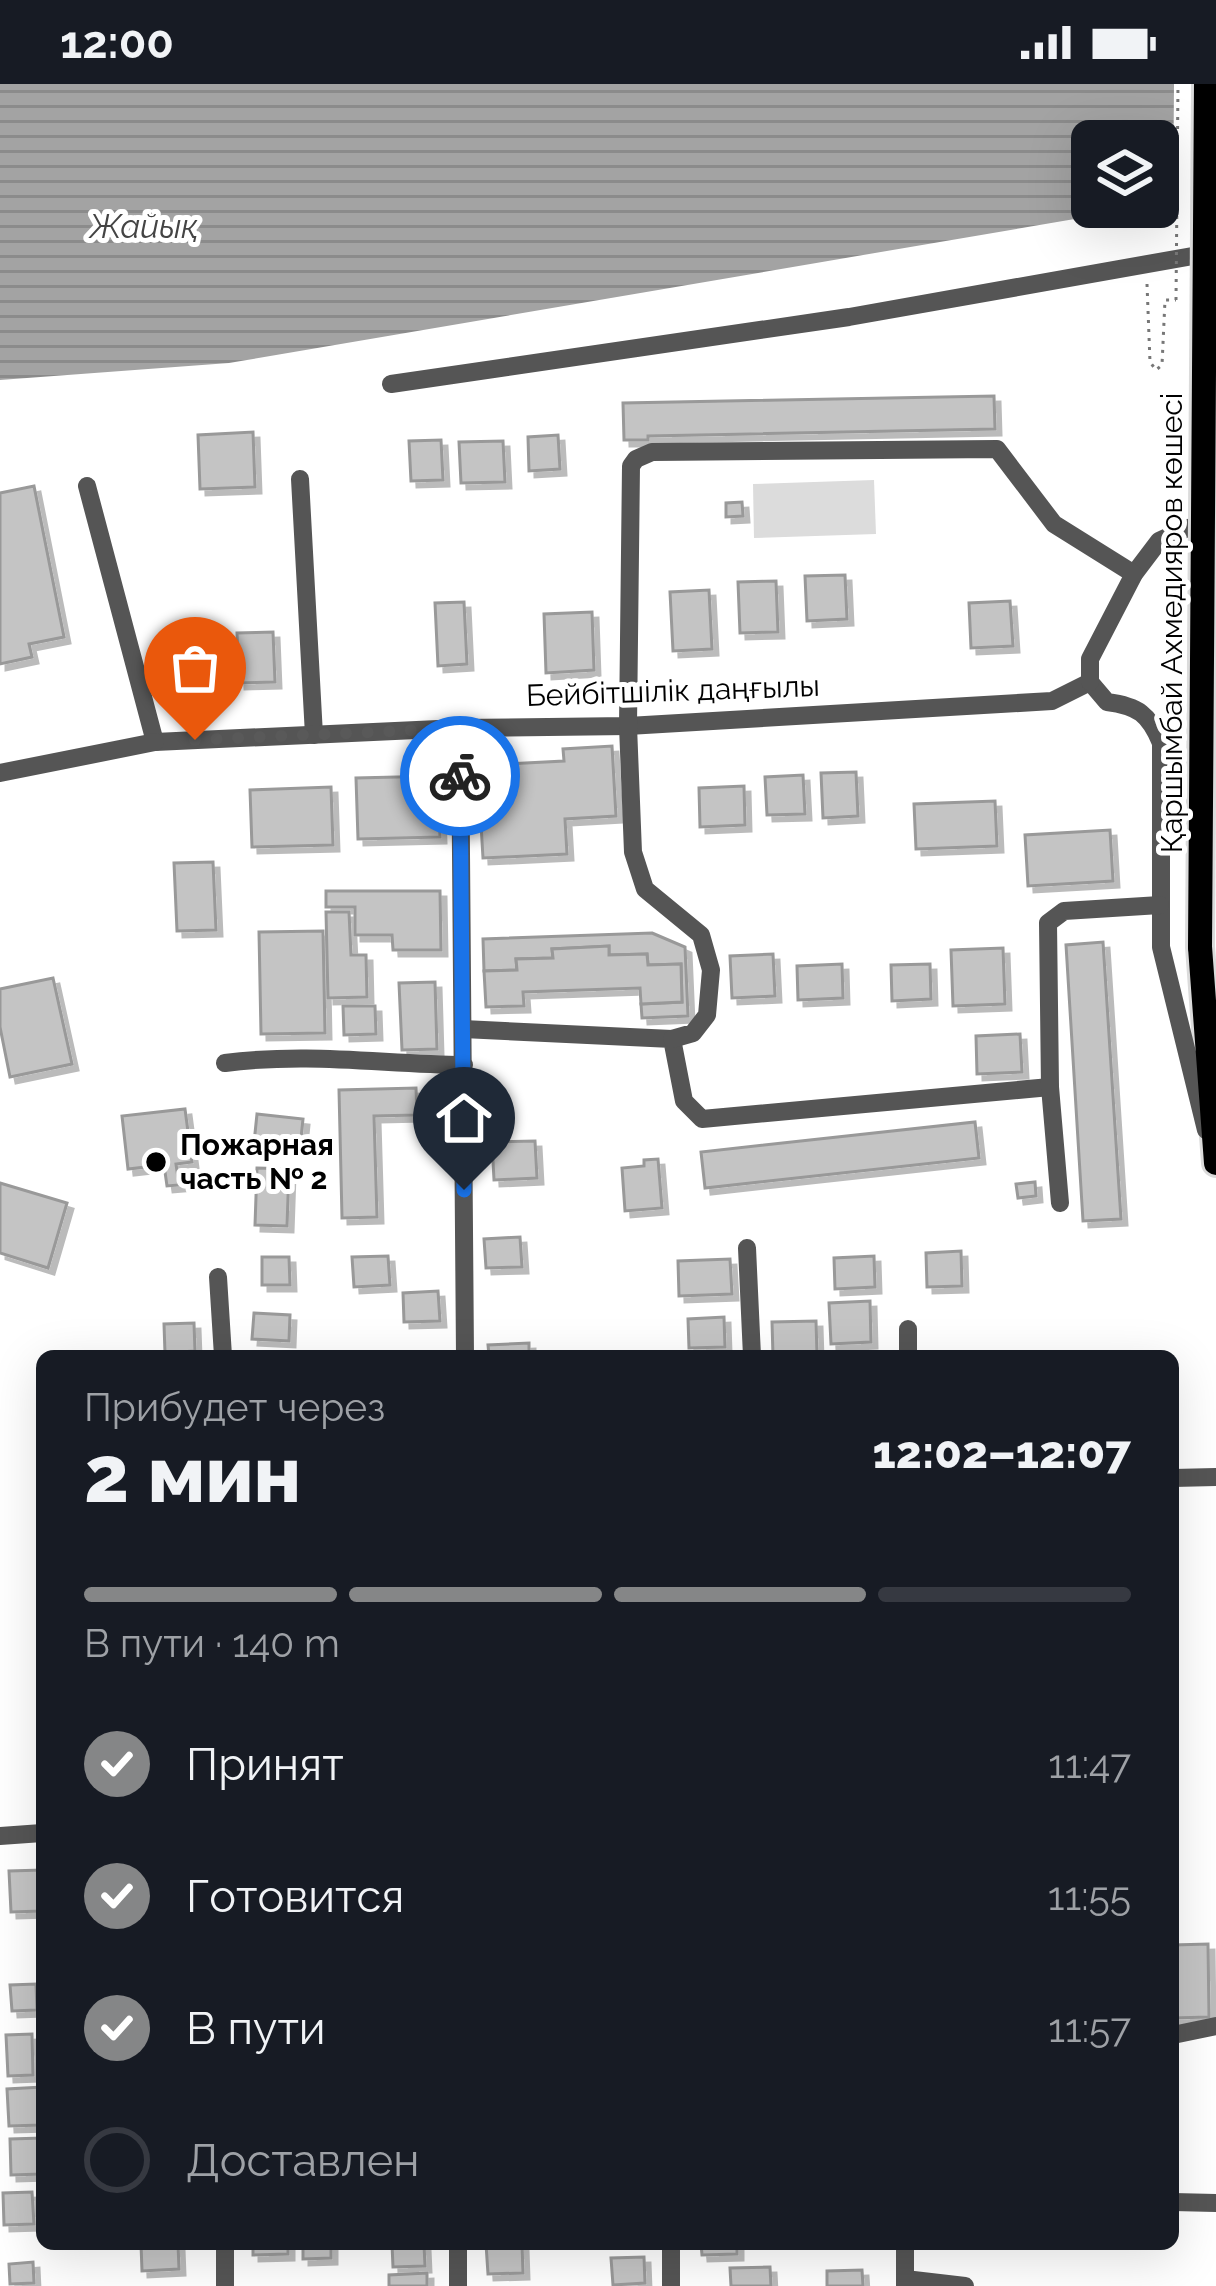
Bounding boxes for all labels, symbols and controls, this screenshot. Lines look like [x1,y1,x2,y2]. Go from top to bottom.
text: 12:00 [60,16,174,69]
map controls [1071,120,1179,228]
button: layers [1071,120,1179,228]
water label: Жайық [87,207,199,246]
street label: Қаршымбай Ахмедияров көшесі [1154,393,1189,853]
pin [144,617,246,740]
icon: bag [162,635,228,701]
street label: Бейбітшілік даңғылы [526,668,820,713]
courier [400,716,520,836]
icon: bike [427,743,493,809]
pin [413,1067,515,1190]
icon: home [431,1085,497,1151]
place label: Пожарная часть № 2 [180,1127,334,1196]
marker: Пожарная часть № 2 [143,1149,169,1175]
text: Прибудет через [84,1384,385,1430]
text: 12:02–12:07 [873,1426,1131,1479]
text: 2 мин [84,1429,301,1520]
text: В пути · 140 m [84,1620,340,1666]
icon: check [84,1731,150,1797]
text: Принят [186,1738,344,1791]
text: 11:47 [1048,1741,1131,1787]
icon: check [84,1863,150,1929]
text: Готовится [186,1870,404,1923]
text: 11:55 [1048,1873,1131,1919]
icon: check [84,1995,150,2061]
text: В пути [186,2002,326,2055]
text: 11:57 [1048,2005,1131,2051]
text: Доставлен [186,2134,419,2187]

